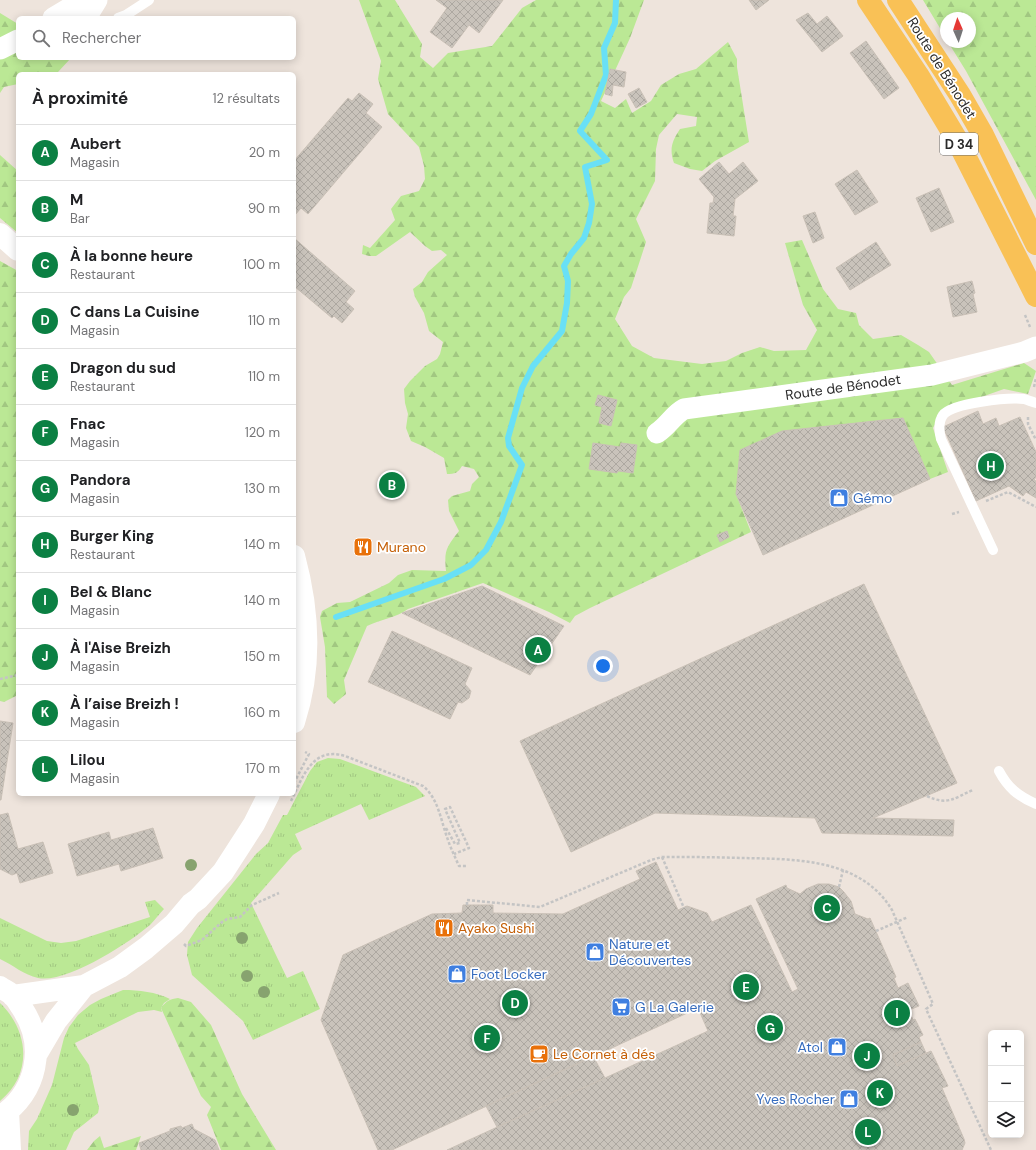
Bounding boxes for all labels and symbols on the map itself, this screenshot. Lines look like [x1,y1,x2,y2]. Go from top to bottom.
north arrow [940,12,976,48]
street label: Route de Bénodet [904,14,980,122]
road number: D 34 [940,133,978,155]
street label: Route de Bénodet [784,370,902,404]
pin: H [978,451,1004,481]
pin: B [379,470,405,500]
shop icon: Gémo [828,487,850,509]
place label: Gémo [853,489,892,507]
restaurant icon: Murano [352,536,374,558]
place label: Murano [377,538,426,556]
pin: A [525,635,551,665]
your location [593,656,613,676]
pin: C [814,893,840,923]
restaurant icon: Ayako Sushi [433,917,455,939]
place label: Ayako Sushi [458,919,535,937]
place label: Nature et Découvertes [609,935,691,969]
shop icon: Nature et Découvertes [584,941,606,963]
shop icon: Foot Locker [446,963,468,985]
place label: Foot Locker [471,965,547,983]
pin: E [733,972,759,1002]
pin: D [502,988,528,1018]
supermarket icon: G La Galerie [610,996,632,1018]
place label: G La Galerie [635,998,714,1016]
pin: I [884,998,910,1028]
pin: G [757,1013,783,1043]
pin: F [474,1023,500,1053]
shop icon: Atol [826,1036,848,1058]
place label: Atol [798,1038,823,1056]
pin: J [854,1041,880,1071]
cafe icon: Le Cornet à dés [528,1043,550,1065]
place label: Le Cornet à dés [553,1045,655,1063]
pin: K [867,1078,893,1108]
shop icon: Yves Rocher [838,1088,860,1110]
place label: Yves Rocher [756,1090,835,1108]
pin: L [855,1117,881,1147]

